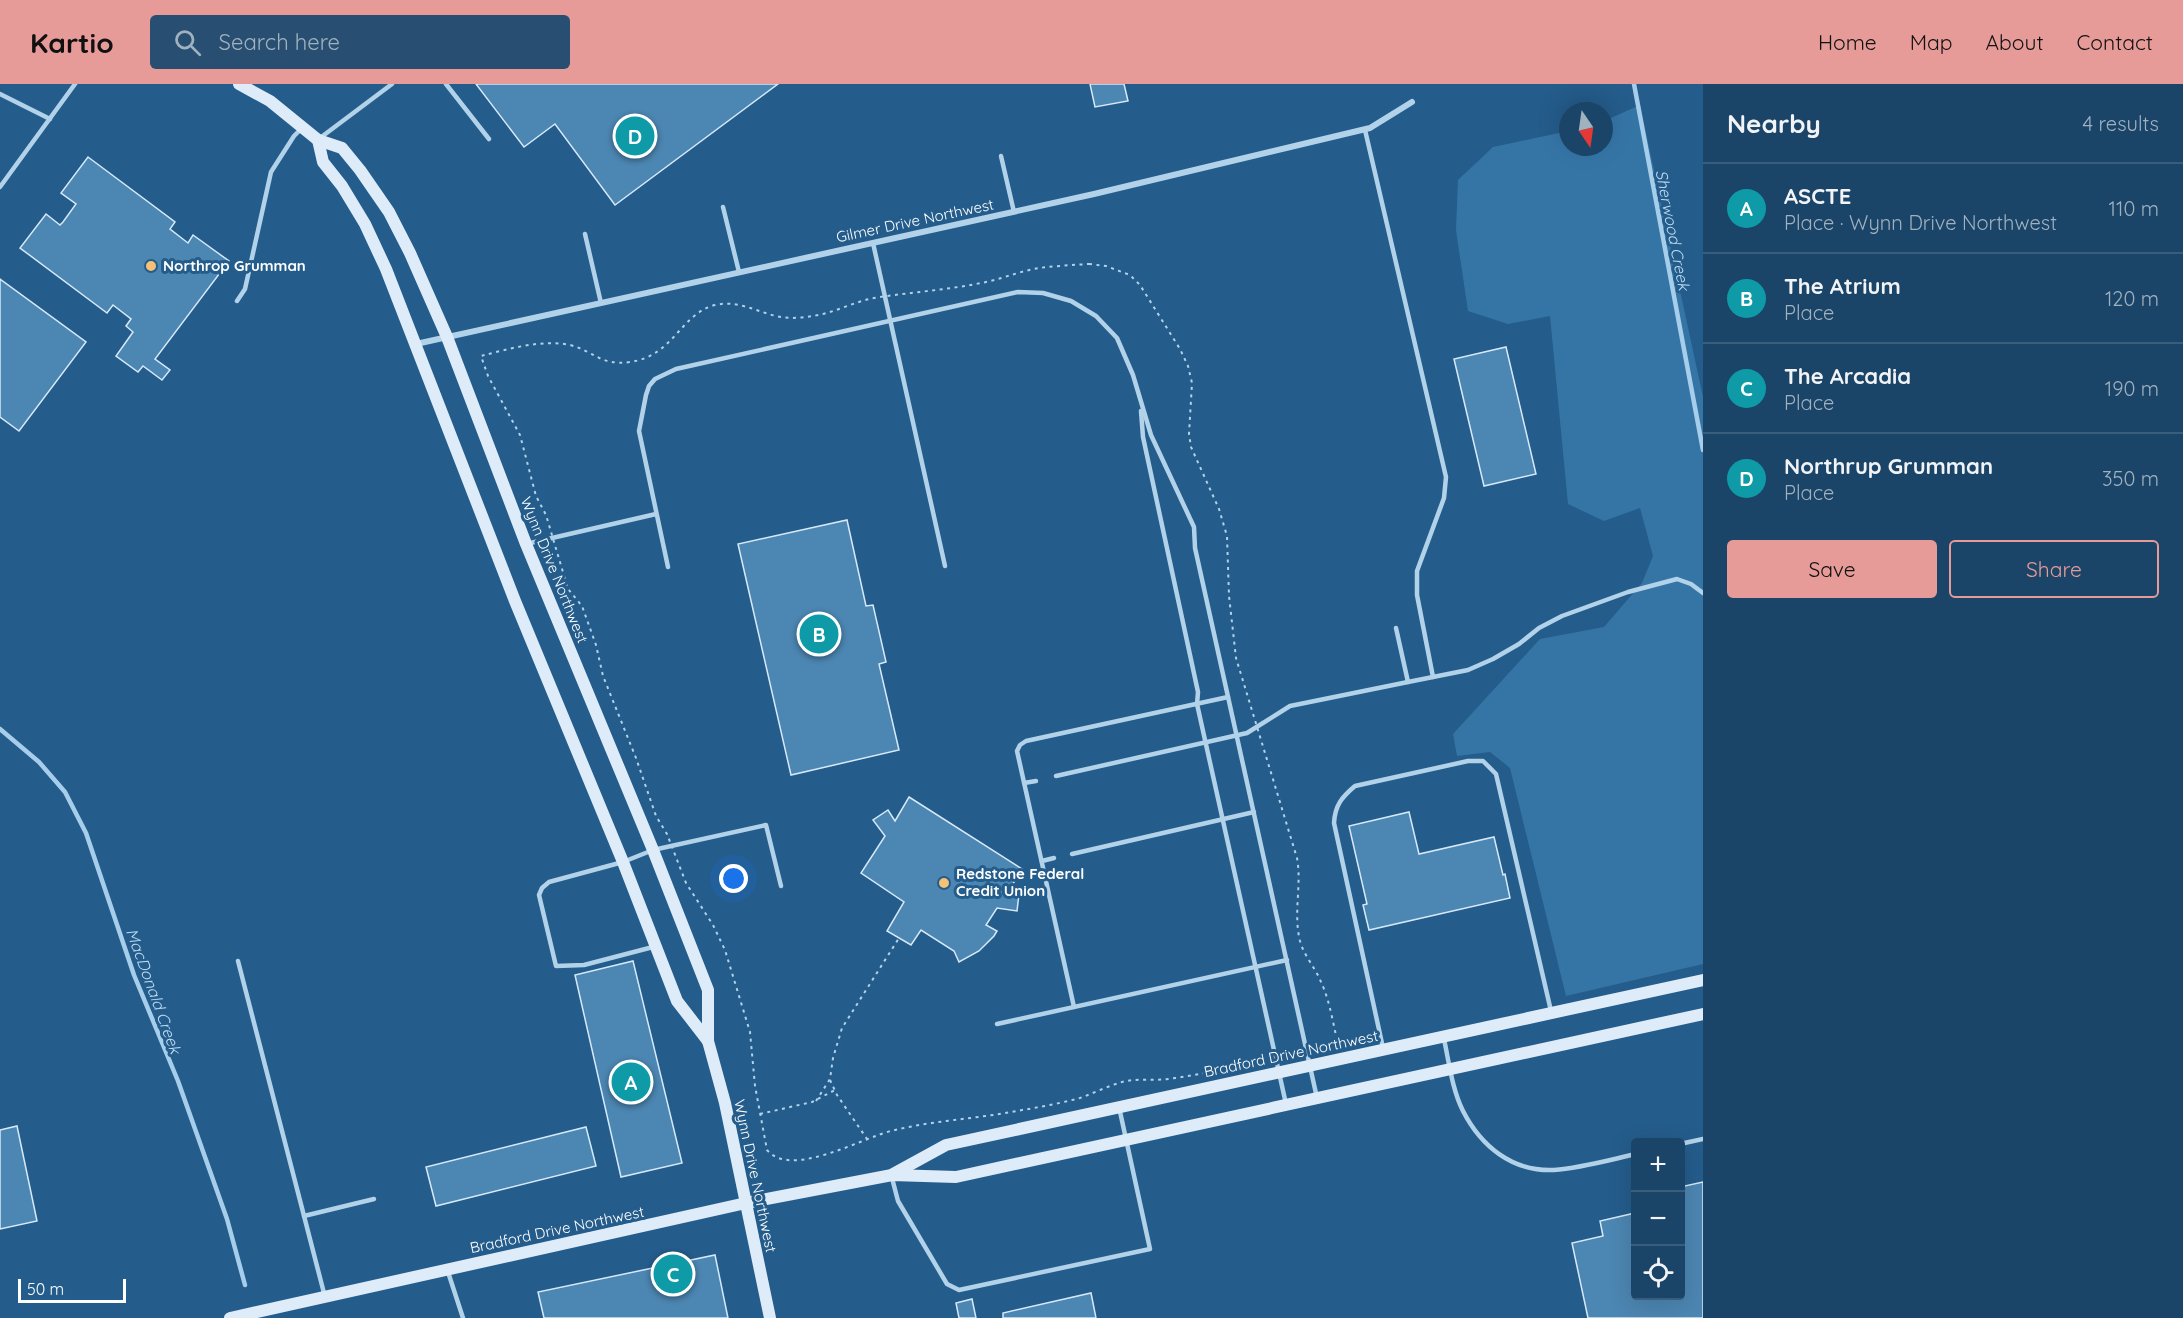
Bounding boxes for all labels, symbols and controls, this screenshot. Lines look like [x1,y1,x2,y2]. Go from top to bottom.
search box [150,15,570,69]
text: Kartio [30,25,114,60]
icon: search [171,26,204,59]
text: Search here [219,28,340,56]
text: Home [1818,29,1877,55]
text: Map [1910,29,1953,55]
text: About [1986,29,2044,55]
text: Contact [2077,29,2153,55]
north arrow [1559,102,1613,156]
text: Nearby [1727,107,1821,140]
text: 4 results [2083,111,2159,136]
pin: D [616,113,654,158]
water label: Sherwood Creek [1652,168,1695,293]
text: ASCTE [1784,182,1851,210]
street label: Gilmer Drive Northwest [834,195,995,246]
text: A [1740,196,1753,221]
text: 110 m [2109,196,2159,221]
text: Place · Wynn Drive Northwest [1784,210,2057,235]
place label: Northrop Grumman [163,256,306,275]
marker: Northrop Grumman [144,259,158,273]
text: The Atrium [1784,272,1901,300]
text: B [1740,286,1753,311]
text: 120 m [2105,286,2159,311]
text: Place [1784,300,1834,325]
text: The Arcadia [1784,362,1911,390]
text: C [1740,376,1753,401]
text: 190 m [2105,376,2159,401]
text: Place [1784,390,1834,415]
text: Northrup Grumman [1784,452,1993,480]
text: D [1739,466,1754,491]
text: 350 m [2102,466,2159,491]
text: Place [1784,480,1834,505]
street label: Wynn Drive Northwest [516,494,592,646]
button: Save [1727,540,1937,598]
button: Share [1949,540,2159,598]
pin: B [800,612,838,656]
your location [719,864,748,893]
place label: Redstone Federal Credit Union [956,864,1084,900]
marker: Redstone Federal Credit Union [937,876,951,890]
water label: MacDonald Creek [122,926,186,1058]
street label: Bradford Drive Northwest [1202,1026,1380,1081]
pin: A [612,1060,650,1104]
street label: Wynn Drive Northwest [730,1098,781,1254]
map controls [1631,1138,1685,1300]
button: + [1631,1138,1685,1192]
button: − [1631,1192,1685,1246]
street label: Bradford Drive Northwest [468,1202,646,1257]
button: locate [1631,1246,1685,1300]
pin: C [654,1252,692,1296]
scale bar [18,1276,126,1304]
text: 50 m [27,1279,64,1299]

